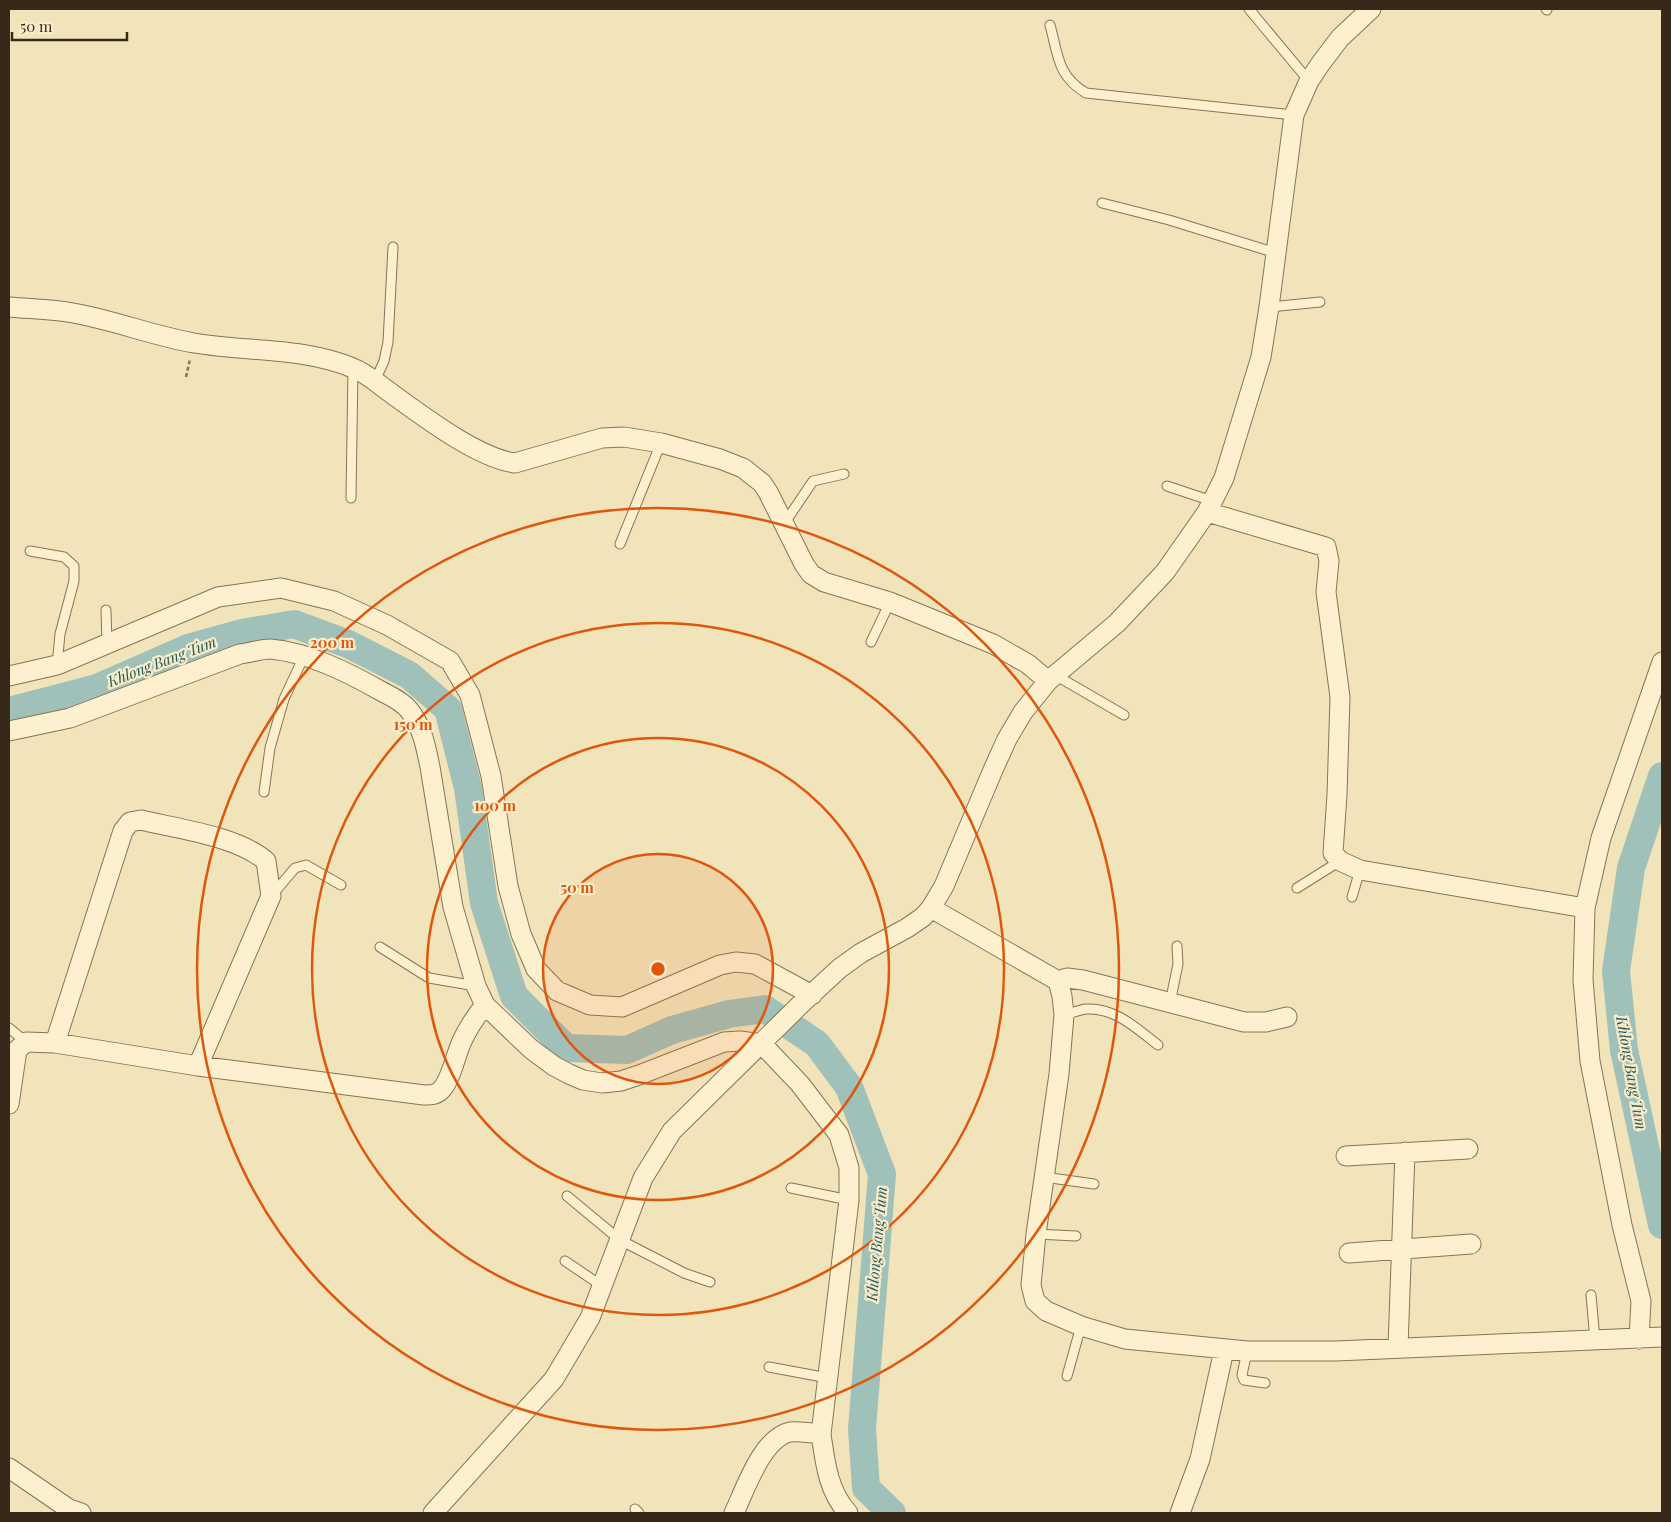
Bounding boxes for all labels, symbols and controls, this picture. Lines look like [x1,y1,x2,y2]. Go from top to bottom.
scale bar [12,10,128,42]
text: 50 m [20,16,53,36]
water label: Khlong Bang Tum [104,631,219,691]
text: 200 m [310,632,355,652]
text: 150 m [393,714,433,734]
text: 100 m [474,795,517,815]
text: 50 m [560,877,594,897]
centre of rings [649,960,667,978]
water label: Khlong Bang Tum [1612,1014,1652,1131]
water label: Khlong Bang Tum [861,1186,891,1303]

